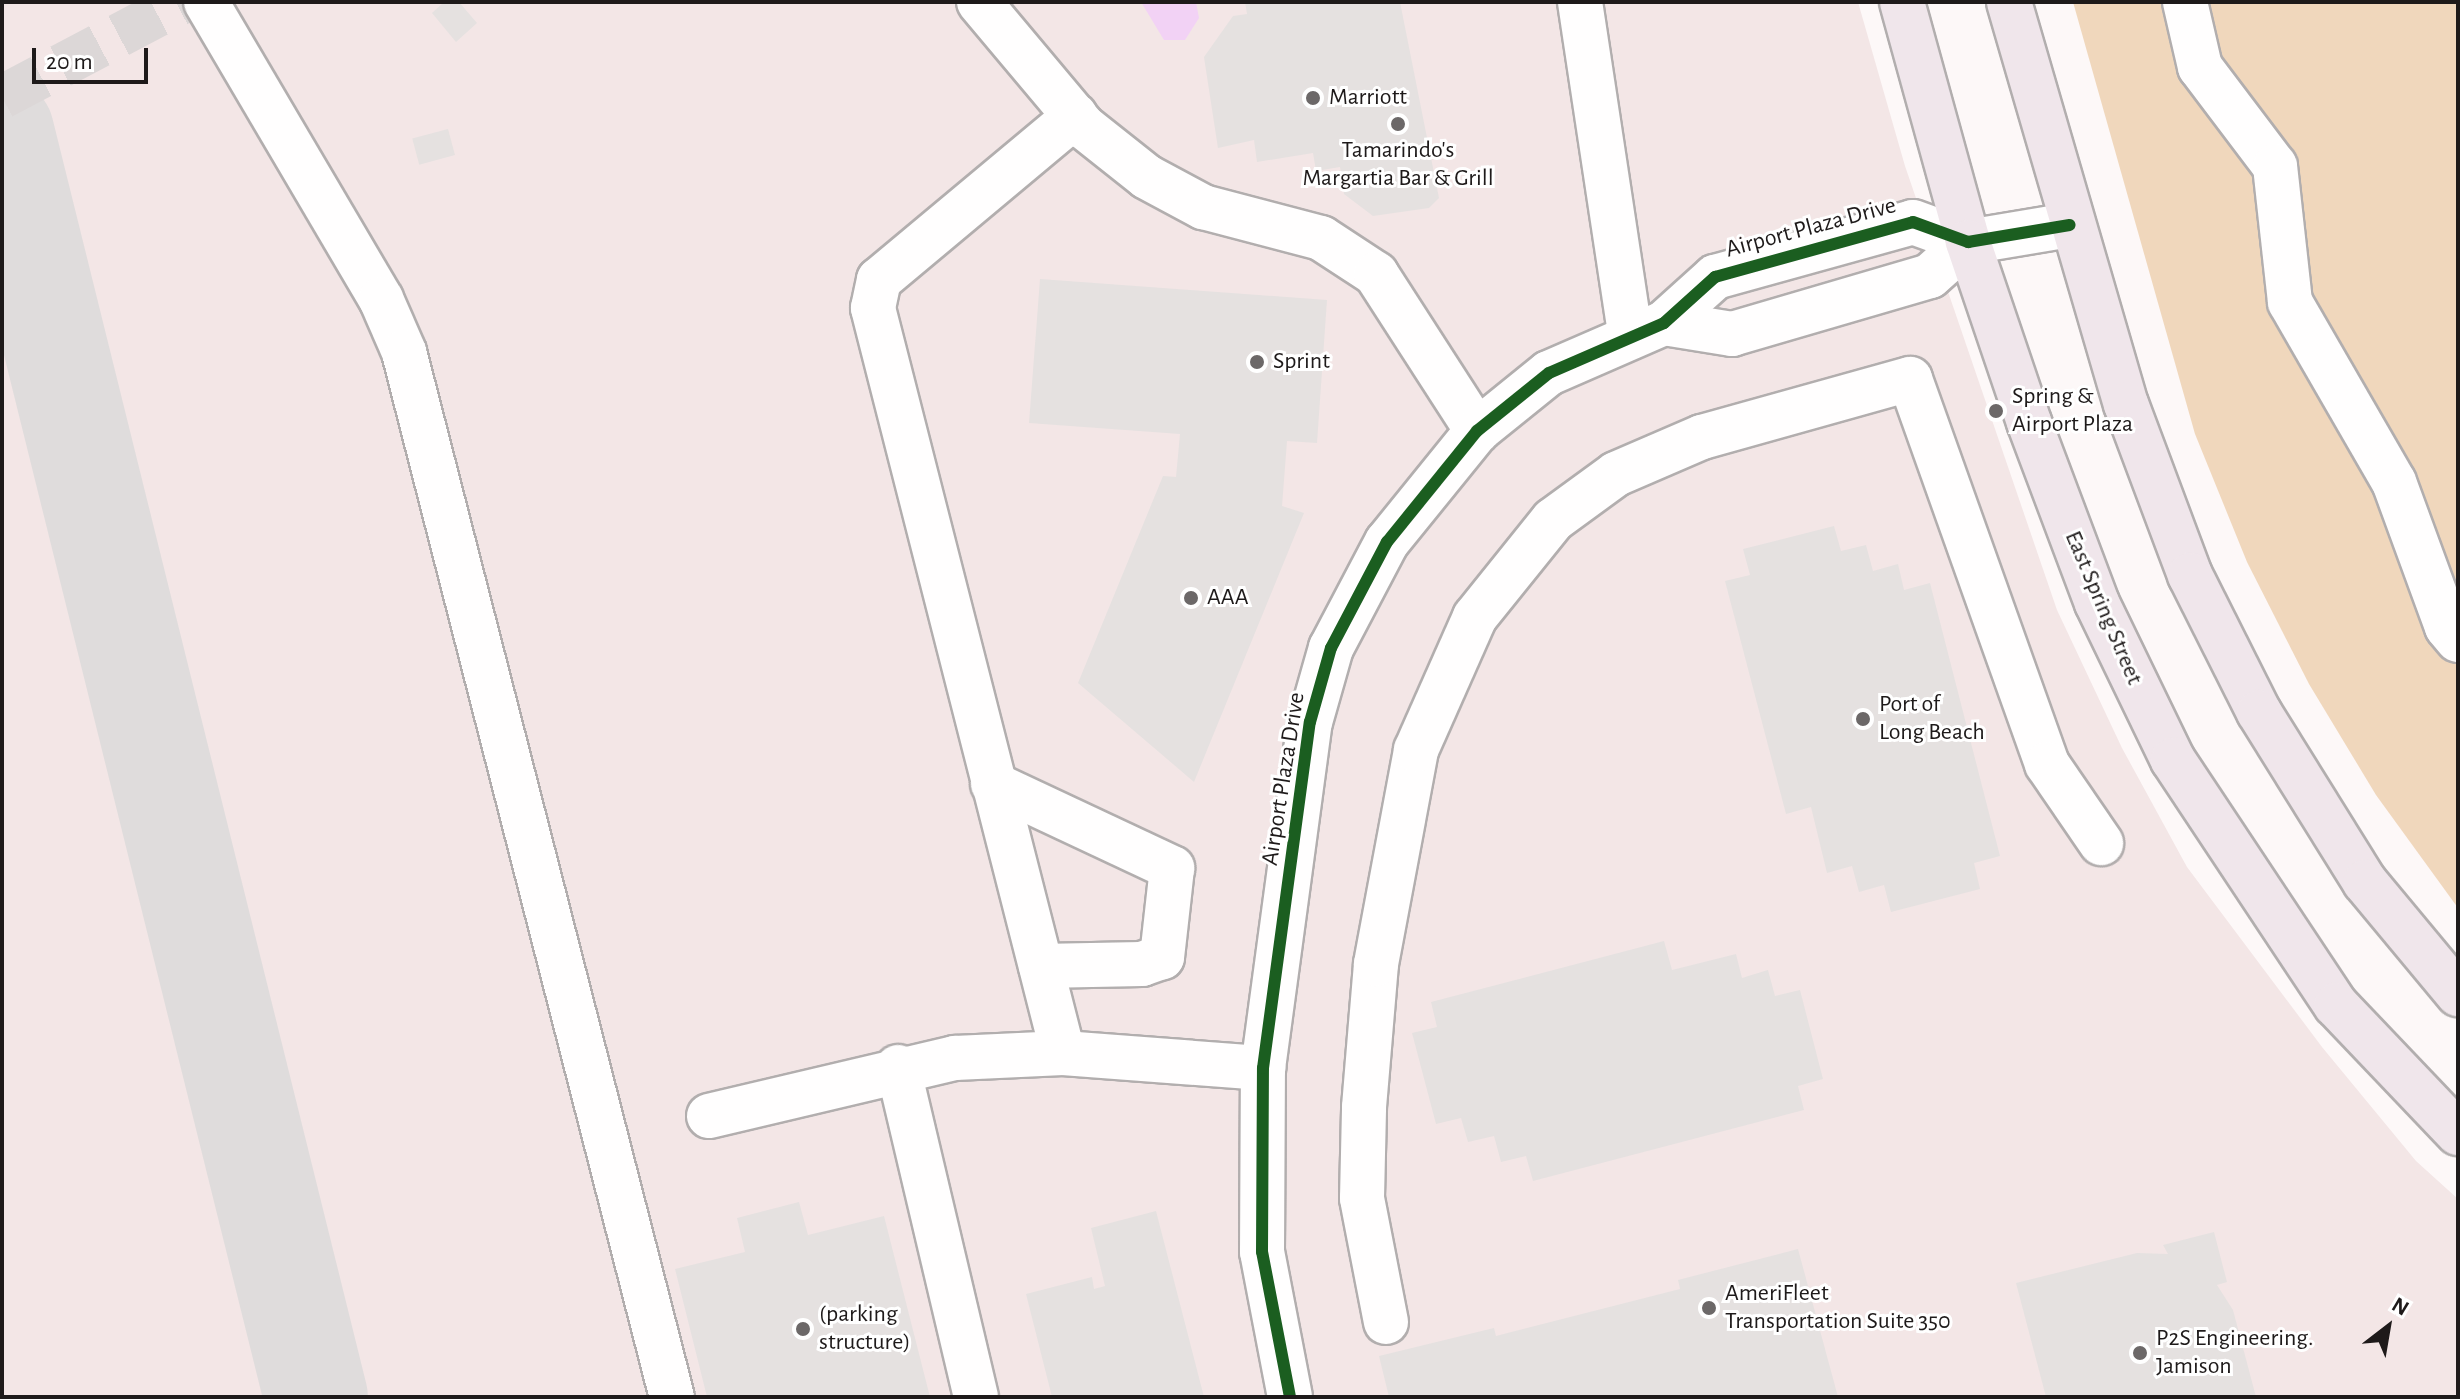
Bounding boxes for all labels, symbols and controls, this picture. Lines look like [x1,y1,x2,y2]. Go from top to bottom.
scale bar [36,32,152,82]
text: 20 m [46,50,93,74]
place label: Marriott [1329,84,1407,112]
marker: Marriott [1304,89,1322,107]
marker: Tamarindo's Margartia Bar & Grill [1389,115,1407,133]
place label: Tamarindo's Margartia Bar & Grill [1302,137,1494,193]
street label: Airport Plaza Drive [1723,191,1899,265]
place label: Sprint [1273,348,1330,376]
marker: Sprint [1248,353,1266,371]
place label: Spring & Airport Plaza [2012,383,2133,439]
marker: Spring & Airport Plaza [1987,402,2005,420]
street label: East Spring Street [2058,527,2148,689]
place label: AAA [1207,584,1249,612]
marker: AAA [1182,589,1200,607]
street label: Airport Plaza Drive [1256,690,1312,868]
place label: Port of Long Beach [1879,691,1985,747]
marker: Port of Long Beach [1854,710,1872,728]
place label: AmeriFleet Transportation Suite 350 [1725,1280,1951,1336]
north arrow [2348,1287,2428,1367]
text: N [2388,1293,2413,1320]
marker: AmeriFleet Transportation Suite 350 [1700,1299,1718,1317]
place label: (parking structure) [819,1301,911,1357]
marker: (parking structure) [794,1320,812,1338]
place label: P2S Engineering. Jamison [2156,1325,2314,1381]
marker: P2S Engineering. Jamison [2131,1344,2149,1362]

